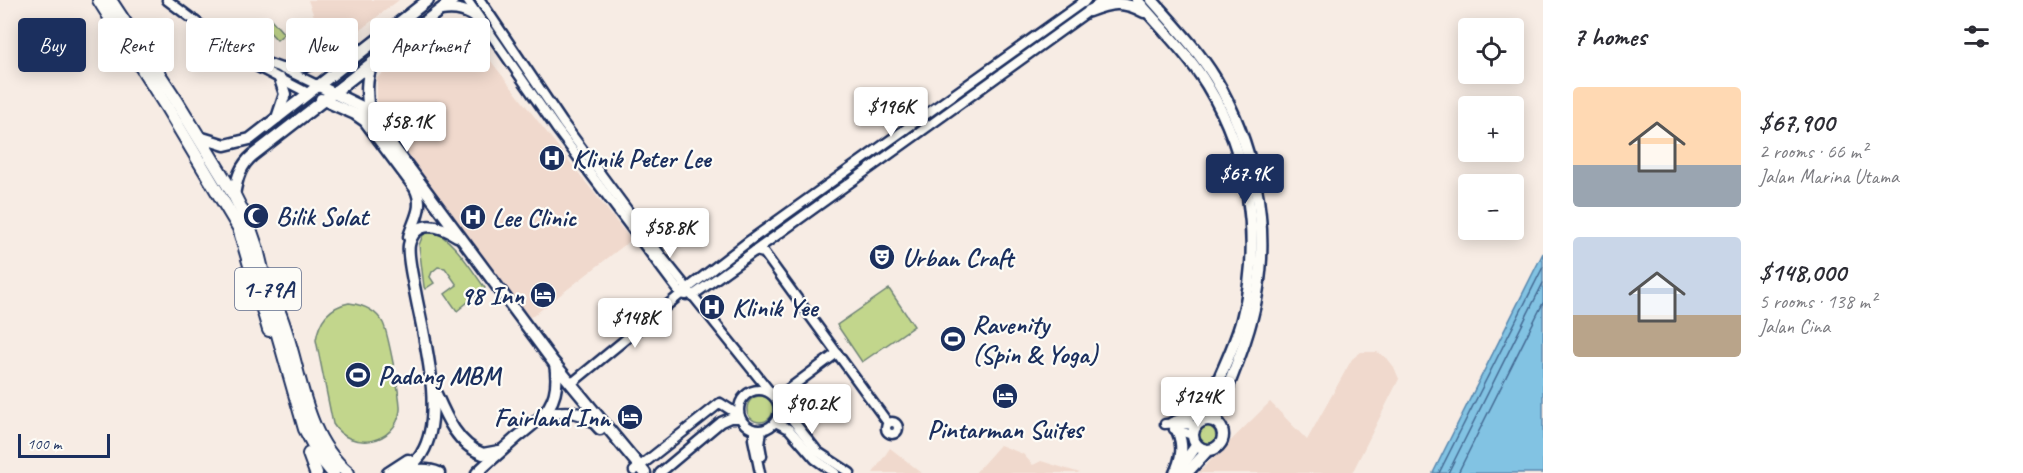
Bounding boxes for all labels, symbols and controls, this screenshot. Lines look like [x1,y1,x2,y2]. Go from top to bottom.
chip: Buy [18,18,86,72]
chip: Rent [98,18,174,72]
chip: Filters [186,18,274,72]
chip: New [286,18,358,72]
chip: Apartment [370,18,490,72]
map controls [1458,18,1524,240]
button: locate [1458,18,1524,84]
text: 7 homes [1573,20,1646,53]
icon: filters [1960,20,1993,53]
pin: $196K [849,87,933,138]
text: $196K [868,94,914,119]
button: + [1458,96,1524,162]
pin: $58.1K [358,102,456,153]
text: $67,900 [1759,106,1834,139]
text: $58.1K [382,109,432,134]
icon: home [1621,111,1693,183]
text: 2 rooms · 66 m² [1759,139,1867,164]
place label: Klinik Peter Lee [572,142,713,175]
hospital icon: Klinik Peter Lee [537,143,567,173]
pin: $67.9K [1196,154,1294,205]
text: $67.9K [1220,161,1270,186]
text: Jalan Marina Utama [1759,164,1899,189]
button: − [1458,174,1524,240]
place label: Bilik Solat [276,200,370,233]
mosque icon: Bilik Solat [241,201,271,231]
place label: Lee Clinic [492,201,577,234]
hospital icon: Lee Clinic [458,202,488,232]
pin: $58.8K [621,208,719,259]
text: $58.8K [645,215,695,240]
place label: Urban Craft [902,241,1016,274]
theatre icon: Urban Craft [867,242,897,272]
text: $148,000 [1759,256,1846,289]
icon: home [1621,261,1693,333]
road number: 1-79A [235,268,301,310]
place label: 98 Inn [460,279,525,312]
hotel icon: 98 Inn [528,280,558,310]
text: 5 rooms · 138 m² [1759,289,1876,314]
place label: Klinik Yee [732,291,819,324]
hospital icon: Klinik Yee [697,292,727,322]
pin: $148K [593,298,677,349]
text: $148K [612,305,658,330]
place label: Ravenity (Spin & Yoga) [972,308,1100,371]
text: Jalan Cina [1759,314,1830,339]
sports icon: Ravenity (Spin & Yoga) [938,324,968,354]
place label: Padang MBM [378,359,503,392]
sports icon: Padang MBM [343,360,373,390]
pin: $124K [1156,377,1240,428]
hotel icon: Pintarman Suites [990,381,1020,411]
pin: $90.2K [763,384,861,435]
text: $124K [1175,384,1221,409]
text: $90.2K [787,391,837,416]
place label: Fairland Inn [494,401,612,434]
hotel icon: Fairland Inn [615,402,645,432]
place label: Pintarman Suites [927,413,1086,446]
scale bar [18,431,110,458]
text: 100 m [27,434,61,454]

